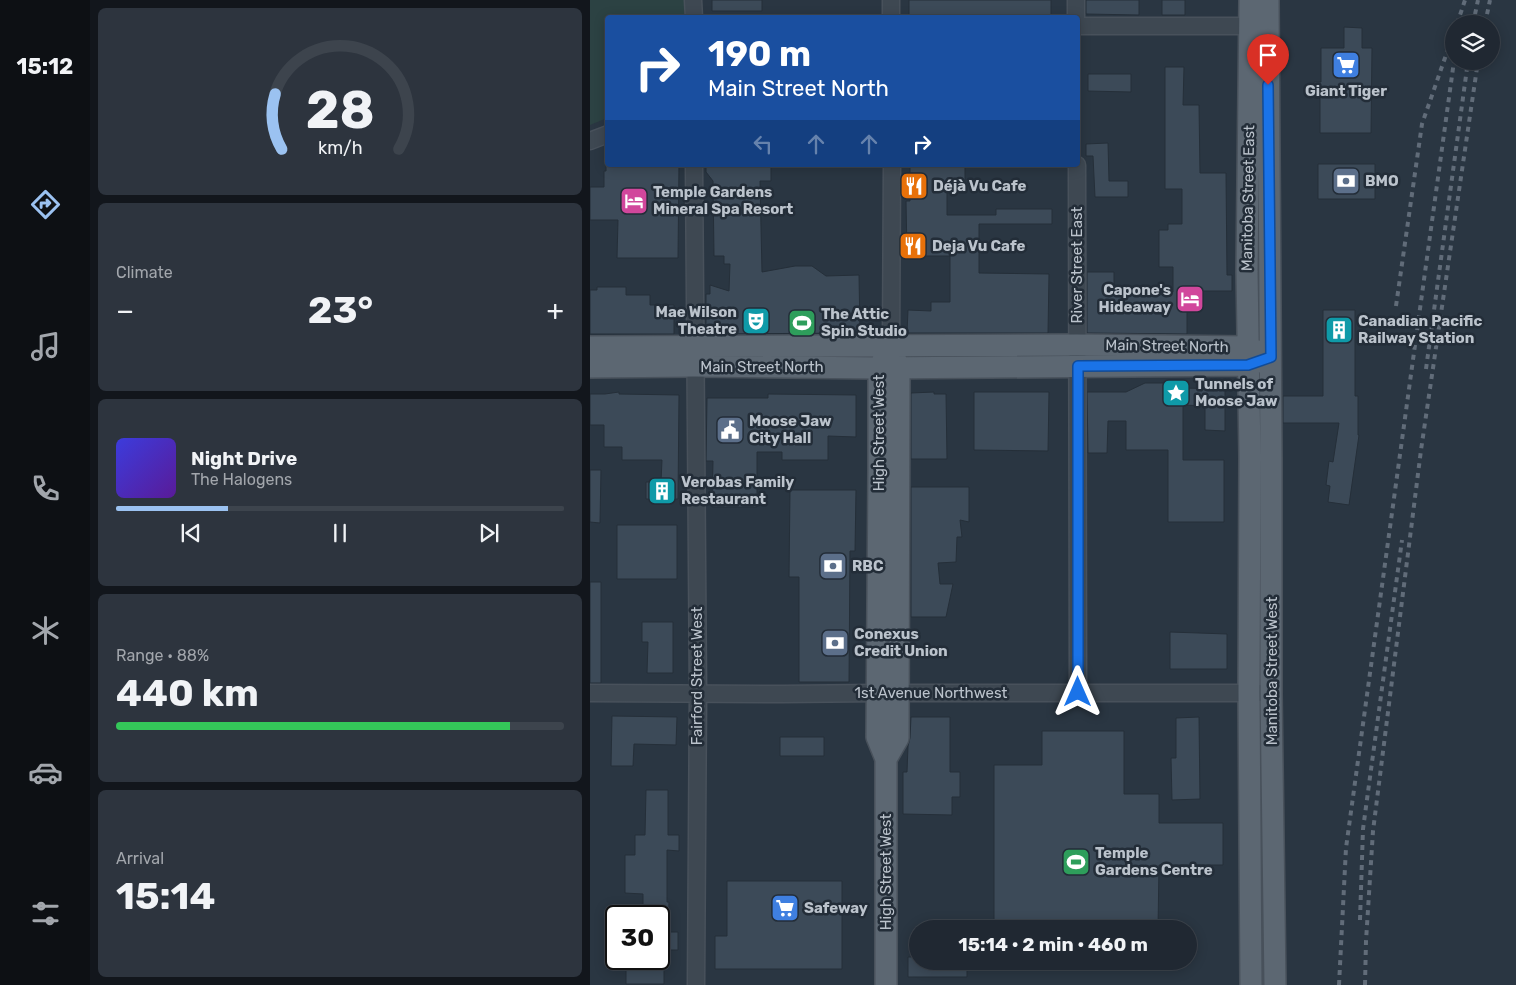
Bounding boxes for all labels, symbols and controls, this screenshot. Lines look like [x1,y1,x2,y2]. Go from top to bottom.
map controls [1445,15,1500,70]
button: layers [1445,15,1500,70]
text: 190 m [708,33,811,75]
pin [1247,34,1289,85]
icon: right [625,35,690,100]
icon: arrive [1254,41,1282,69]
supermarket icon: Giant Tiger [1331,50,1361,80]
text: 15:12 [17,53,73,80]
text: Main Street North [708,75,889,102]
text: 28 [305,79,375,141]
place label: Giant Tiger [1305,82,1387,100]
street label: Manitoba Street East [1238,125,1258,271]
icon: left [749,130,777,158]
icon: ahead [802,130,830,158]
icon: ahead [855,130,883,158]
icon: right [908,130,936,158]
text: km/h [318,137,362,158]
bank icon: BMO [1331,166,1361,196]
restaurant icon: Déjà Vu Cafe [899,171,929,201]
place label: BMO [1365,172,1399,190]
place label: Déjà Vu Cafe [933,177,1026,195]
place label: Temple Gardens Mineral Spa Resort [653,183,793,218]
hotel icon: Temple Gardens Mineral Spa Resort [619,186,649,216]
icon: directions [28,187,63,222]
street label: River Street East [1068,206,1086,323]
restaurant icon: Deja Vu Cafe [898,231,928,261]
place label: Deja Vu Cafe [932,237,1025,255]
text: Climate [116,263,173,282]
place label: Capone's Hideaway [1099,281,1171,316]
hotel icon: Capone's Hideaway [1175,284,1205,314]
text: 23° [308,287,373,333]
text: − [116,294,134,327]
text: + [547,294,564,327]
place label: Mae Wilson Theatre [656,303,737,338]
place label: The Attic Spin Studio [821,305,907,340]
theatre icon: Mae Wilson Theatre [741,306,771,336]
sports icon: The Attic Spin Studio [787,308,817,338]
place label: Canadian Pacific Railway Station [1358,312,1482,347]
building icon: Canadian Pacific Railway Station [1324,315,1354,345]
icon: music [28,329,63,364]
street label: Main Street North [1105,336,1229,356]
street label: Main Street North [700,358,824,376]
street label: High Street West [870,375,888,491]
place label: Tunnels of Moose Jaw [1195,375,1278,410]
place icon: Tunnels of Moose Jaw [1161,378,1191,408]
place label: Moose Jaw City Hall [749,412,832,447]
public building icon: Moose Jaw City Hall [715,415,745,445]
text: Night Drive [191,447,297,470]
text: The Halogens [191,470,292,489]
icon: phone [28,471,63,506]
place label: Verobas Family Restaurant [681,473,794,508]
building icon: Verobas Family Restaurant [647,476,677,506]
icon: previous [177,519,205,547]
icon: pause [326,519,354,547]
icon: next [475,519,503,547]
bank icon: RBC [818,551,848,581]
place label: RBC [852,557,884,575]
street label: Manitoba Street West [1263,597,1281,745]
street label: Fairford Street West [688,607,706,745]
icon: climate [28,613,63,648]
place label: Conexus Credit Union [854,625,948,660]
bank icon: Conexus Credit Union [820,628,850,658]
text: Range · 88% [116,646,209,665]
position arrow [1051,665,1103,717]
text: 440 km [116,670,259,716]
street label: 1st Avenue Northwest [855,684,1008,702]
icon: car [28,755,63,790]
street label: High Street West [877,814,895,930]
place label: Temple Gardens Centre [1095,844,1213,879]
sports icon: Temple Gardens Centre [1061,847,1091,877]
text: Arrival [116,849,164,868]
text: 15:14 [116,873,215,919]
supermarket icon: Safeway [770,893,800,923]
icon: filters [28,896,63,931]
place label: Safeway [804,899,868,917]
speed limit sign: 30 [605,905,670,970]
text: 15:14 · 2 min · 460 m [958,933,1148,956]

